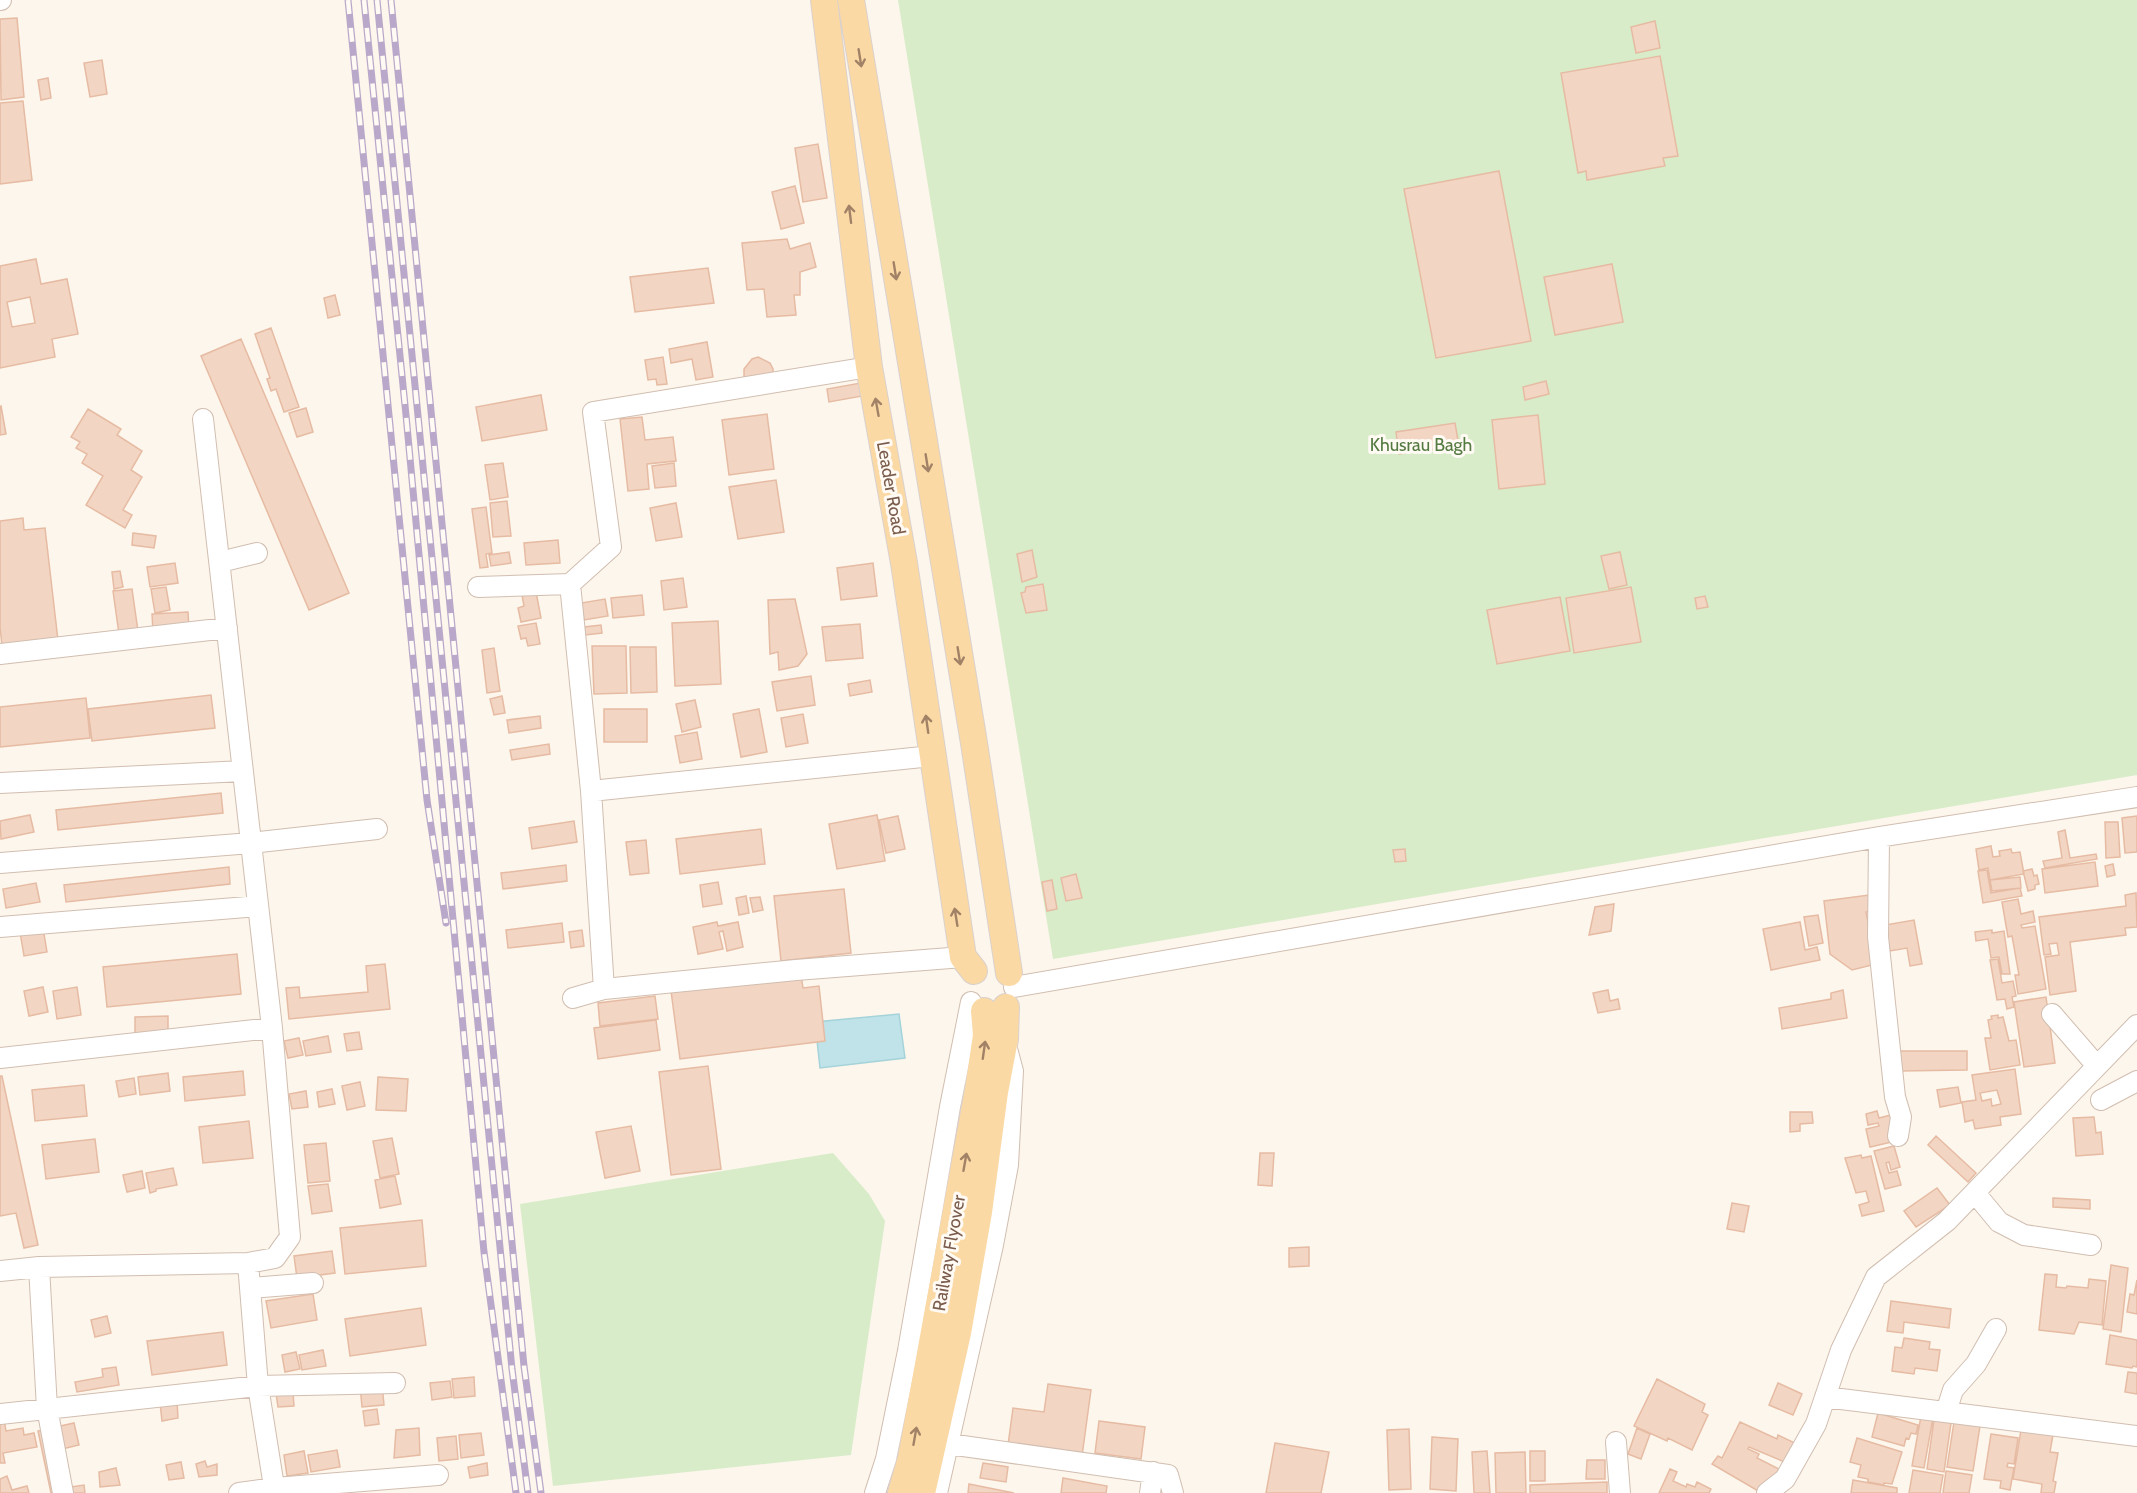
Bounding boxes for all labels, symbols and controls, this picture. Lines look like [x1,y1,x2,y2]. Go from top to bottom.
one-way arrow [855,47,866,67]
one-way arrow [845,205,856,225]
one-way arrow [890,261,901,280]
one-way arrow [871,398,882,418]
park label: Khusrau Bagh [1370,434,1472,456]
street label: Leader Road [872,439,910,537]
one-way arrow [922,453,933,473]
one-way arrow [954,645,965,665]
one-way arrow [922,715,933,735]
one-way arrow [951,908,962,927]
one-way arrow [979,1041,990,1061]
one-way arrow [960,1153,971,1172]
street label: Railway Flyover [928,1193,970,1313]
one-way arrow [910,1427,921,1447]

